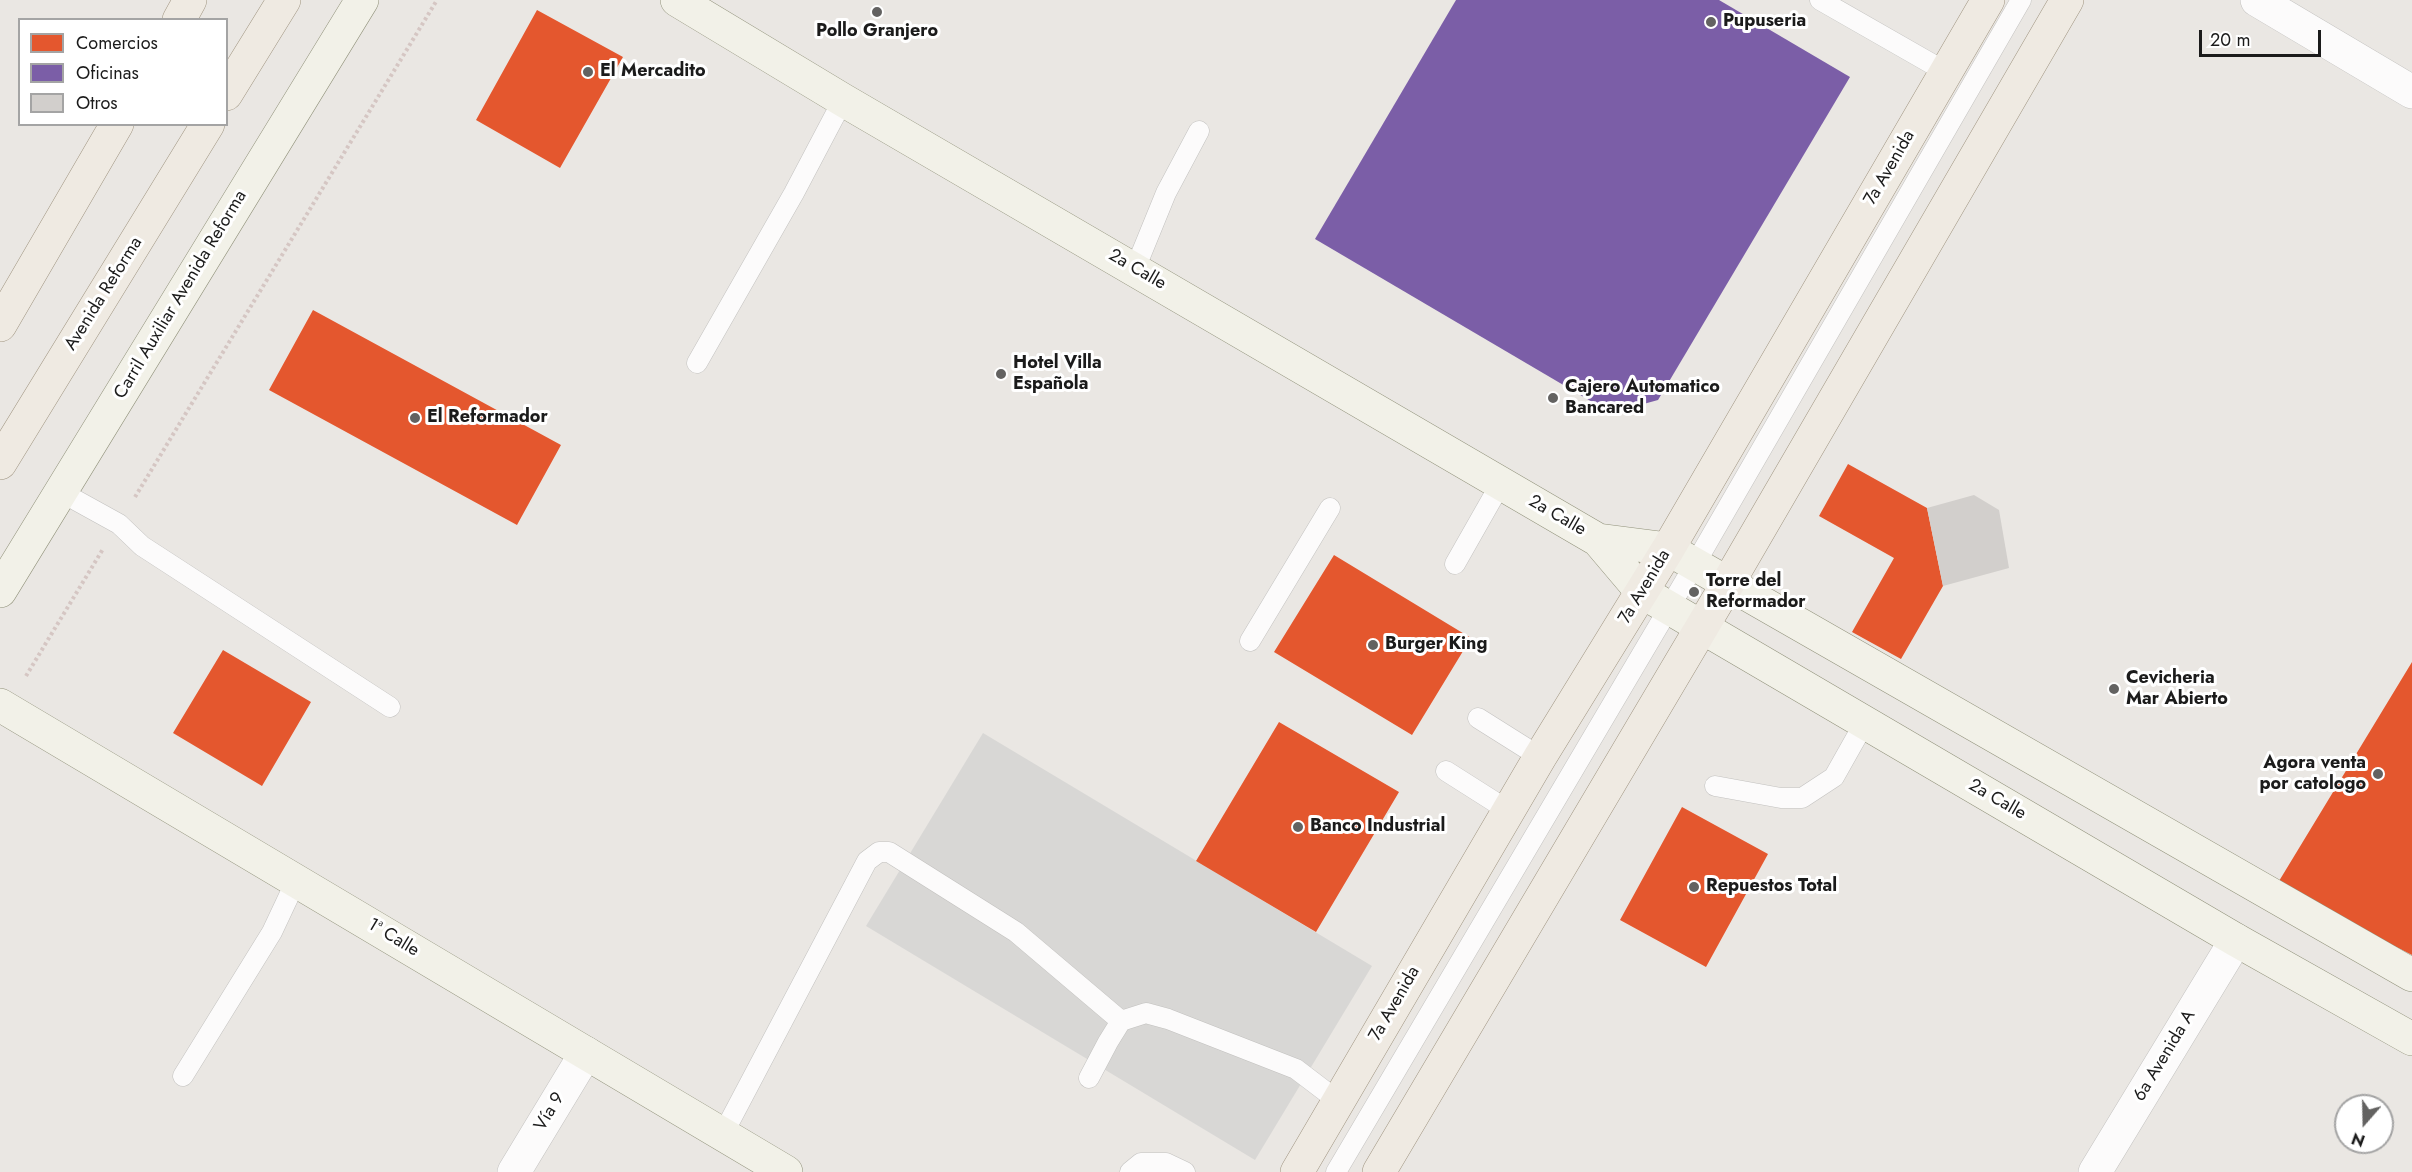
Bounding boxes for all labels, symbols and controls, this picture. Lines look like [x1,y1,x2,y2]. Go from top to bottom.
marker: Pollo Granjero [870,5,884,19]
place label: Pupuseria [1723,11,1806,33]
marker: Pupuseria [1704,15,1718,29]
legend [18,18,228,126]
scale bar [2202,18,2324,56]
place label: Pollo Granjero [816,21,938,43]
text: 20 m [2210,27,2250,53]
text: Comercios [76,30,158,56]
text: Oficinas [76,60,139,86]
place label: El Mercadito [600,61,706,83]
marker: El Mercadito [581,65,595,79]
text: Otros [76,90,118,116]
street label: 7a Avenida [1860,127,1920,209]
street label: Carril Auxiliar Avenida Reforma [110,187,252,403]
street label: Avenida Reforma [61,233,147,355]
street label: 2a Calle [1104,245,1170,295]
place label: Hotel Villa Española [1013,353,1102,395]
marker: Hotel Villa Española [994,367,1008,381]
place label: Cajero Automatico Bancared [1565,377,1720,420]
marker: Cajero Automatico Bancared [1546,391,1560,405]
place label: El Reformador [427,407,548,429]
marker: El Reformador [408,411,422,425]
street label: 2a Calle [1524,491,1590,541]
street label: 7a Avenida [1614,546,1676,628]
place label: Torre del Reformador [1706,571,1806,614]
marker: Torre del Reformador [1687,585,1701,599]
place label: Burger King [1385,634,1487,656]
marker: Burger King [1366,638,1380,652]
place label: Cevicheria Mar Abierto [2126,668,2228,710]
marker: Cevicheria Mar Abierto [2107,682,2121,696]
place label: Agora venta por catologo [2259,753,2366,795]
marker: Agora venta por catologo [2371,767,2385,781]
street label: 2a Calle [1964,775,2030,825]
place label: Banco Industrial [1310,816,1445,838]
marker: Banco Industrial [1291,820,1305,834]
place label: Repuestos Total [1706,876,1837,898]
marker: Repuestos Total [1687,880,1701,894]
street label: 1ª Calle [363,914,423,962]
street label: 7a Avenida [1365,963,1425,1045]
street label: 6a Avenida A [2129,1006,2201,1106]
street label: Vía 9 [530,1089,570,1135]
north arrow [2334,1094,2394,1154]
text: N [2348,1127,2368,1152]

